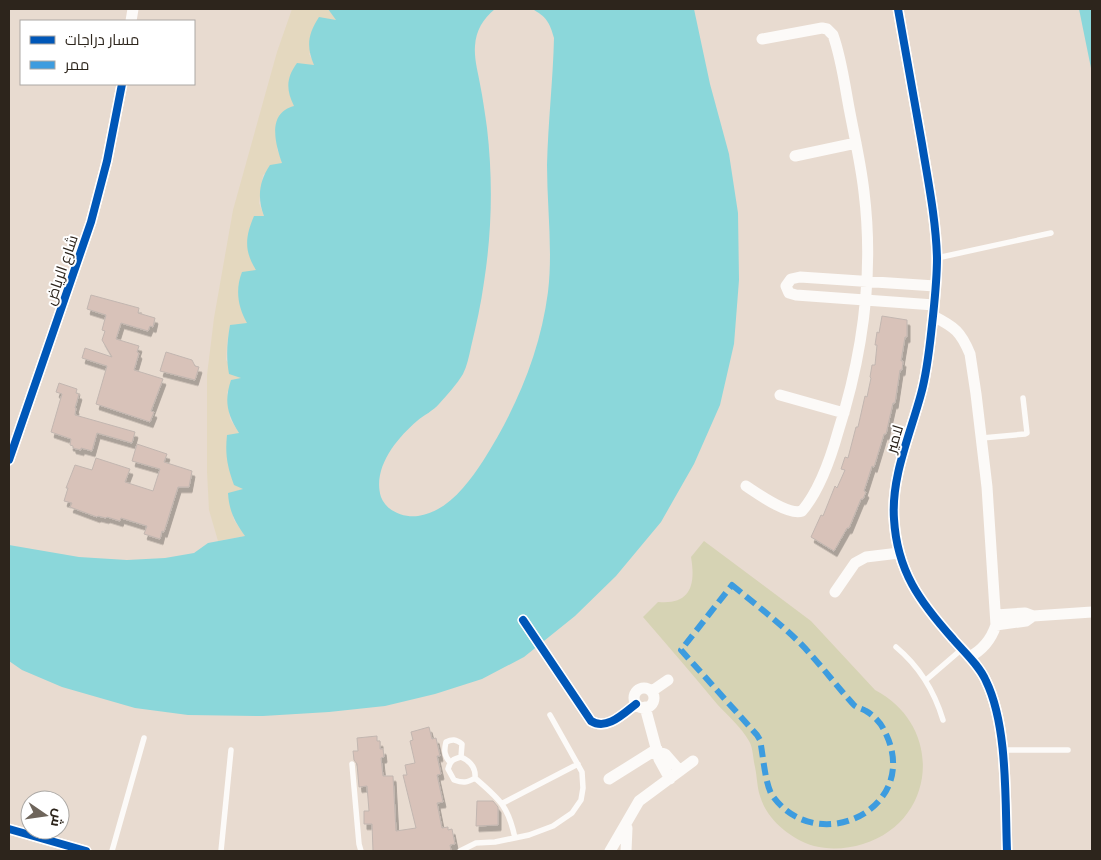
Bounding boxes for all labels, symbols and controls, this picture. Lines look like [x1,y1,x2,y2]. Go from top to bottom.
legend [20,20,195,85]
text: مسار دراجات [65,30,139,49]
text: ممر [64,55,89,74]
street label: شارع الرياض [40,233,84,308]
street label: لامير [880,423,907,456]
north arrow [20,790,70,840]
text: ش [47,807,68,829]

